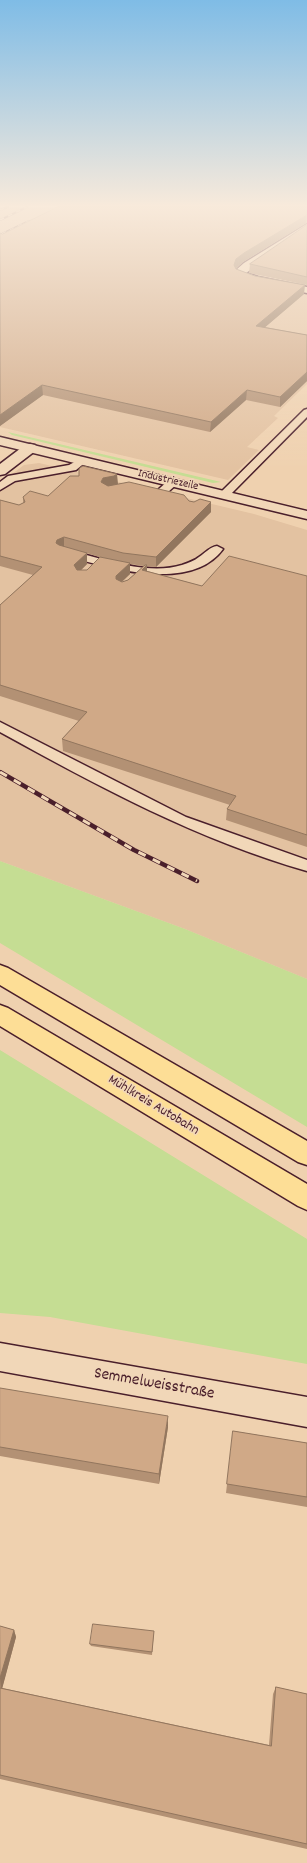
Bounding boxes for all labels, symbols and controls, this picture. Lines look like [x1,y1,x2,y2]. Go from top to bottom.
street label: Industriezeile [136,467,200,495]
street label: Mühlkreis Autobahn [104,1072,202,1140]
street label: Semmelweisstraße [92,1364,216,1406]

